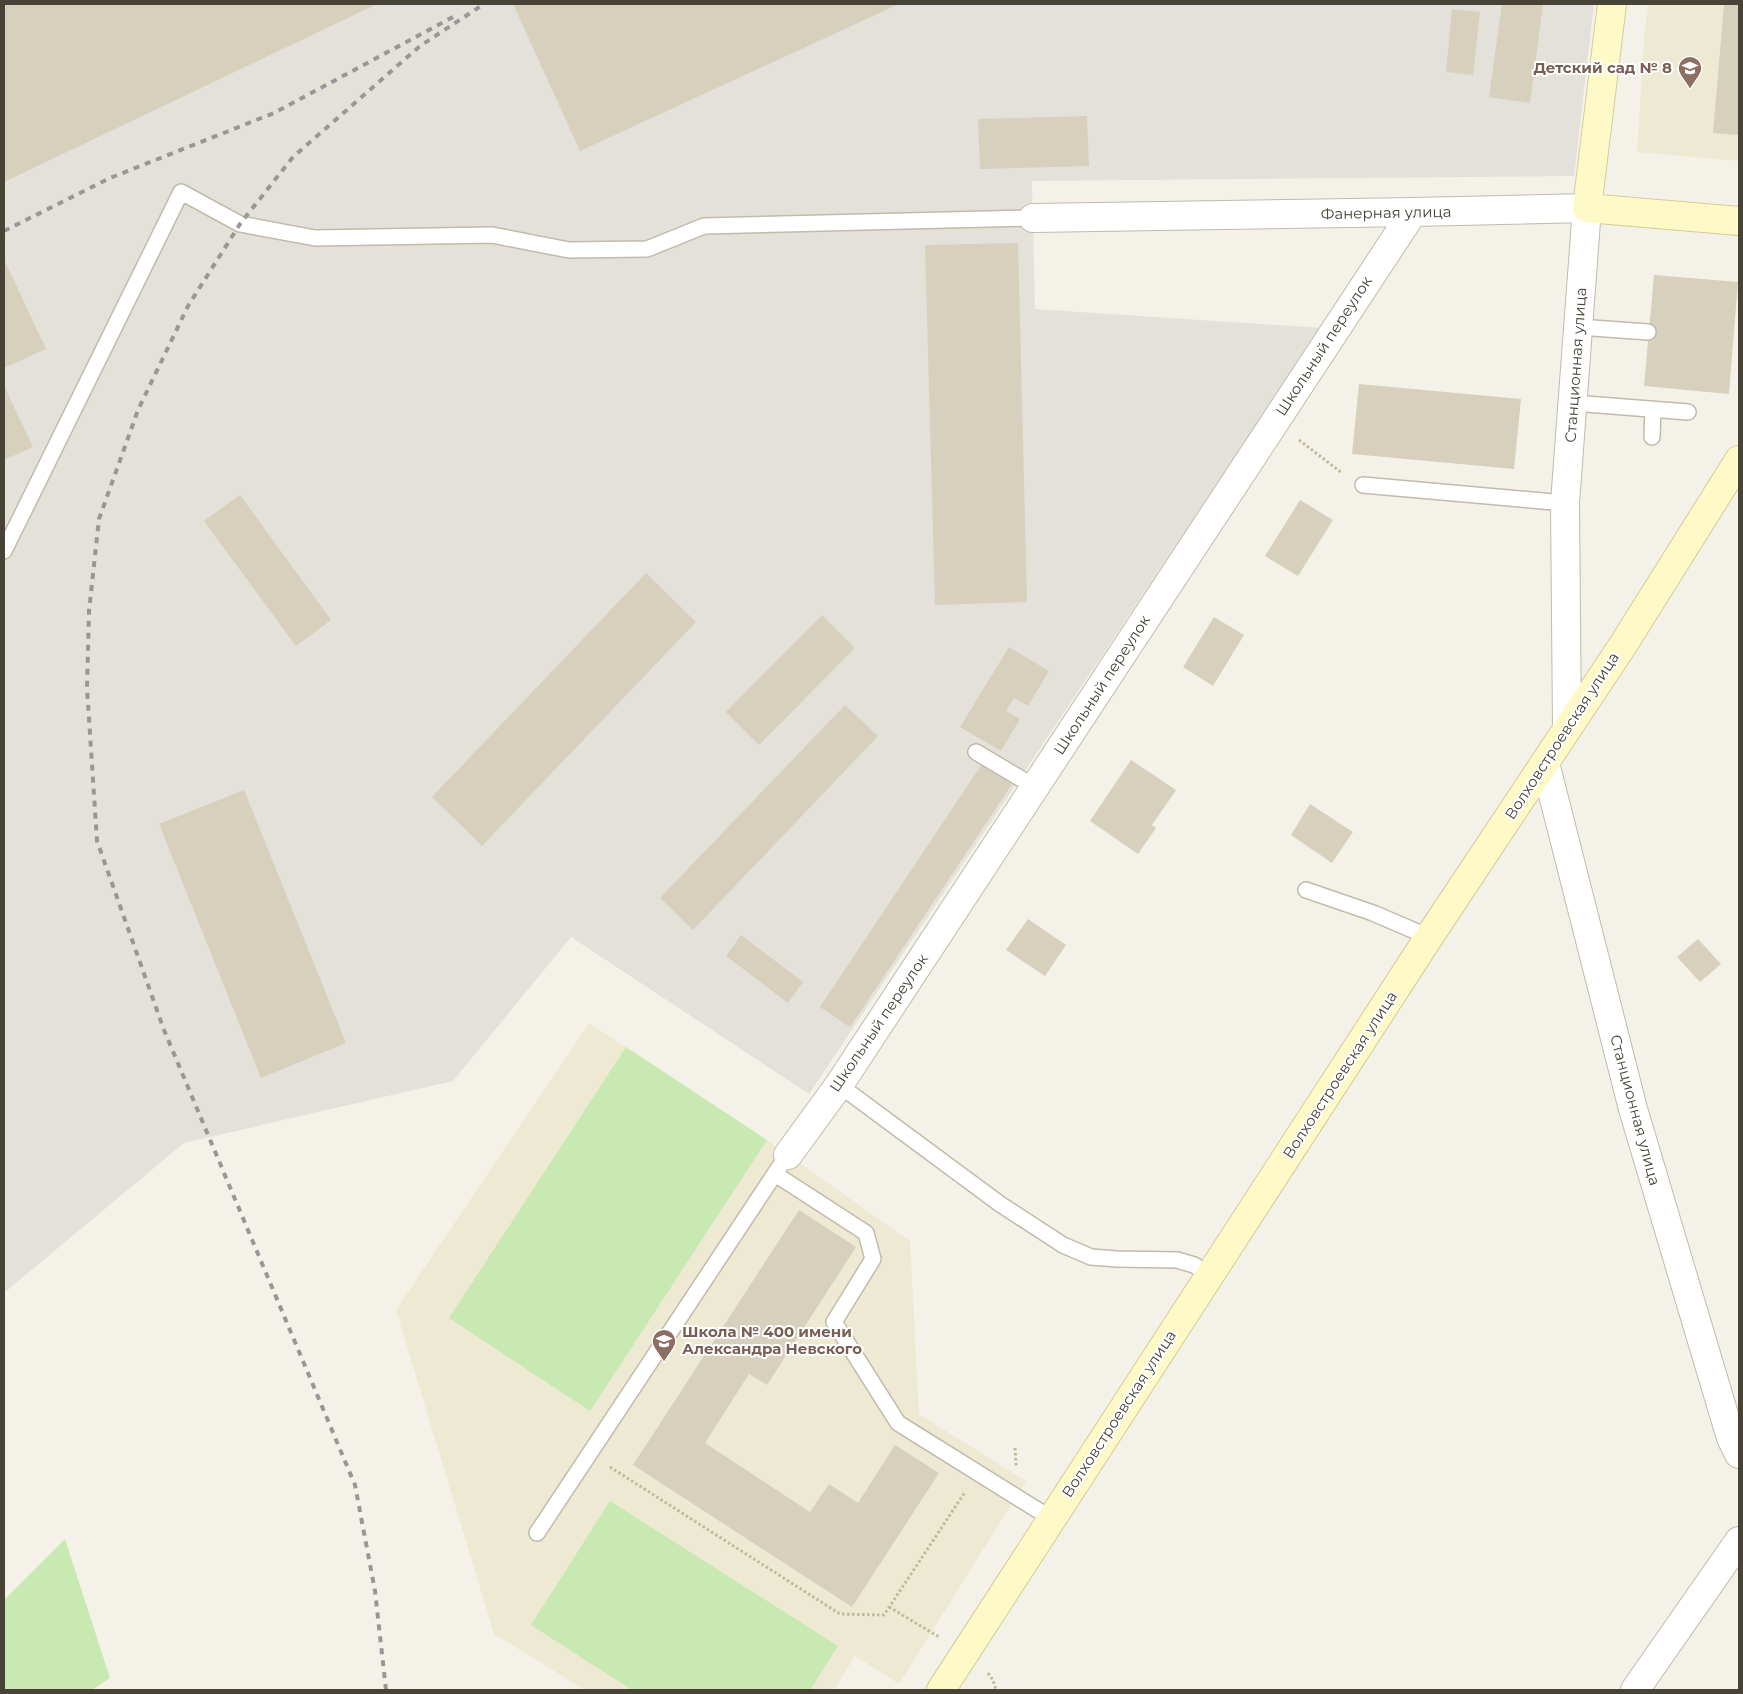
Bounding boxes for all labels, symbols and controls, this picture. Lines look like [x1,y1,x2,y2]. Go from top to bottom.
school or university icon: Детский сад № 8 [1677,55,1703,89]
place label: Детский сад № 8 [1533,58,1672,77]
street label: Фанерная улица [1320,202,1452,223]
street label: Школьный переулок [1271,272,1376,419]
street label: Станционная улица [1561,287,1590,443]
street label: Школьный переулок [1049,611,1154,758]
street label: Волховстроевская улица [1500,648,1623,823]
street label: Школьный переулок [825,950,932,1096]
street label: Волховстроевская улица [1278,987,1401,1162]
street label: Станционная улица [1606,1032,1665,1187]
place label: Школа № 400 имени Александра Невского [682,1322,862,1358]
street label: Волховстроевская улица [1057,1326,1180,1501]
school or university icon: Школа № 400 имени Александра Невского [651,1328,677,1362]

